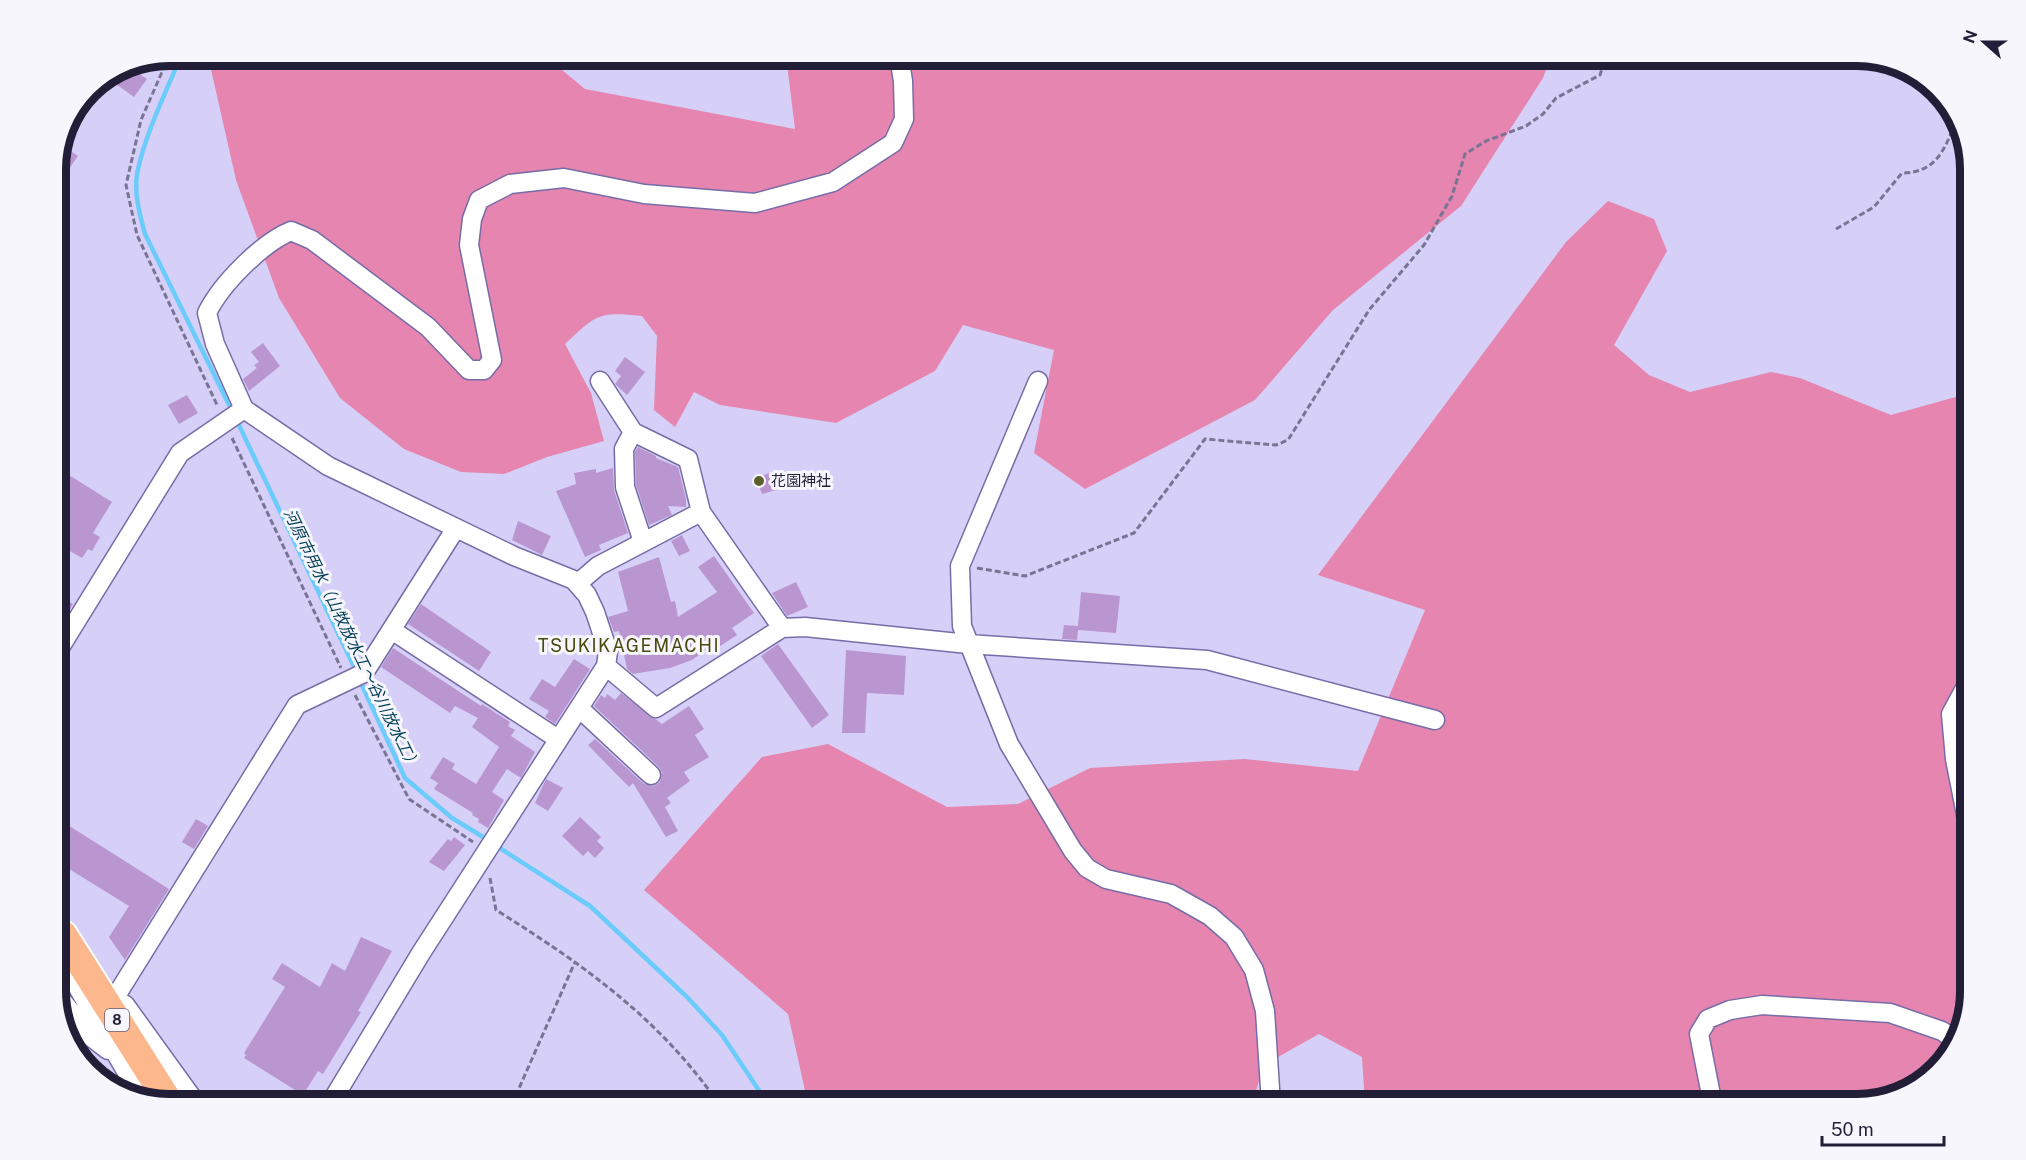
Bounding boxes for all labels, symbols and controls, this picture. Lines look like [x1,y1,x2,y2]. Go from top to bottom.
north arrow [1954,12,2014,72]
text: N [1959,28,1982,46]
place label: 花園神社 [771,472,831,489]
marker: 花園神社 [752,474,766,488]
water label: 河原市用水（山牧放水工～谷川放水工） [280,506,423,773]
district label: TSUKIKAGEMACHI [538,635,720,656]
road number: 8 [105,1009,129,1031]
scale bar [1822,1109,1944,1147]
text: 50 m [1831,1119,1874,1140]

